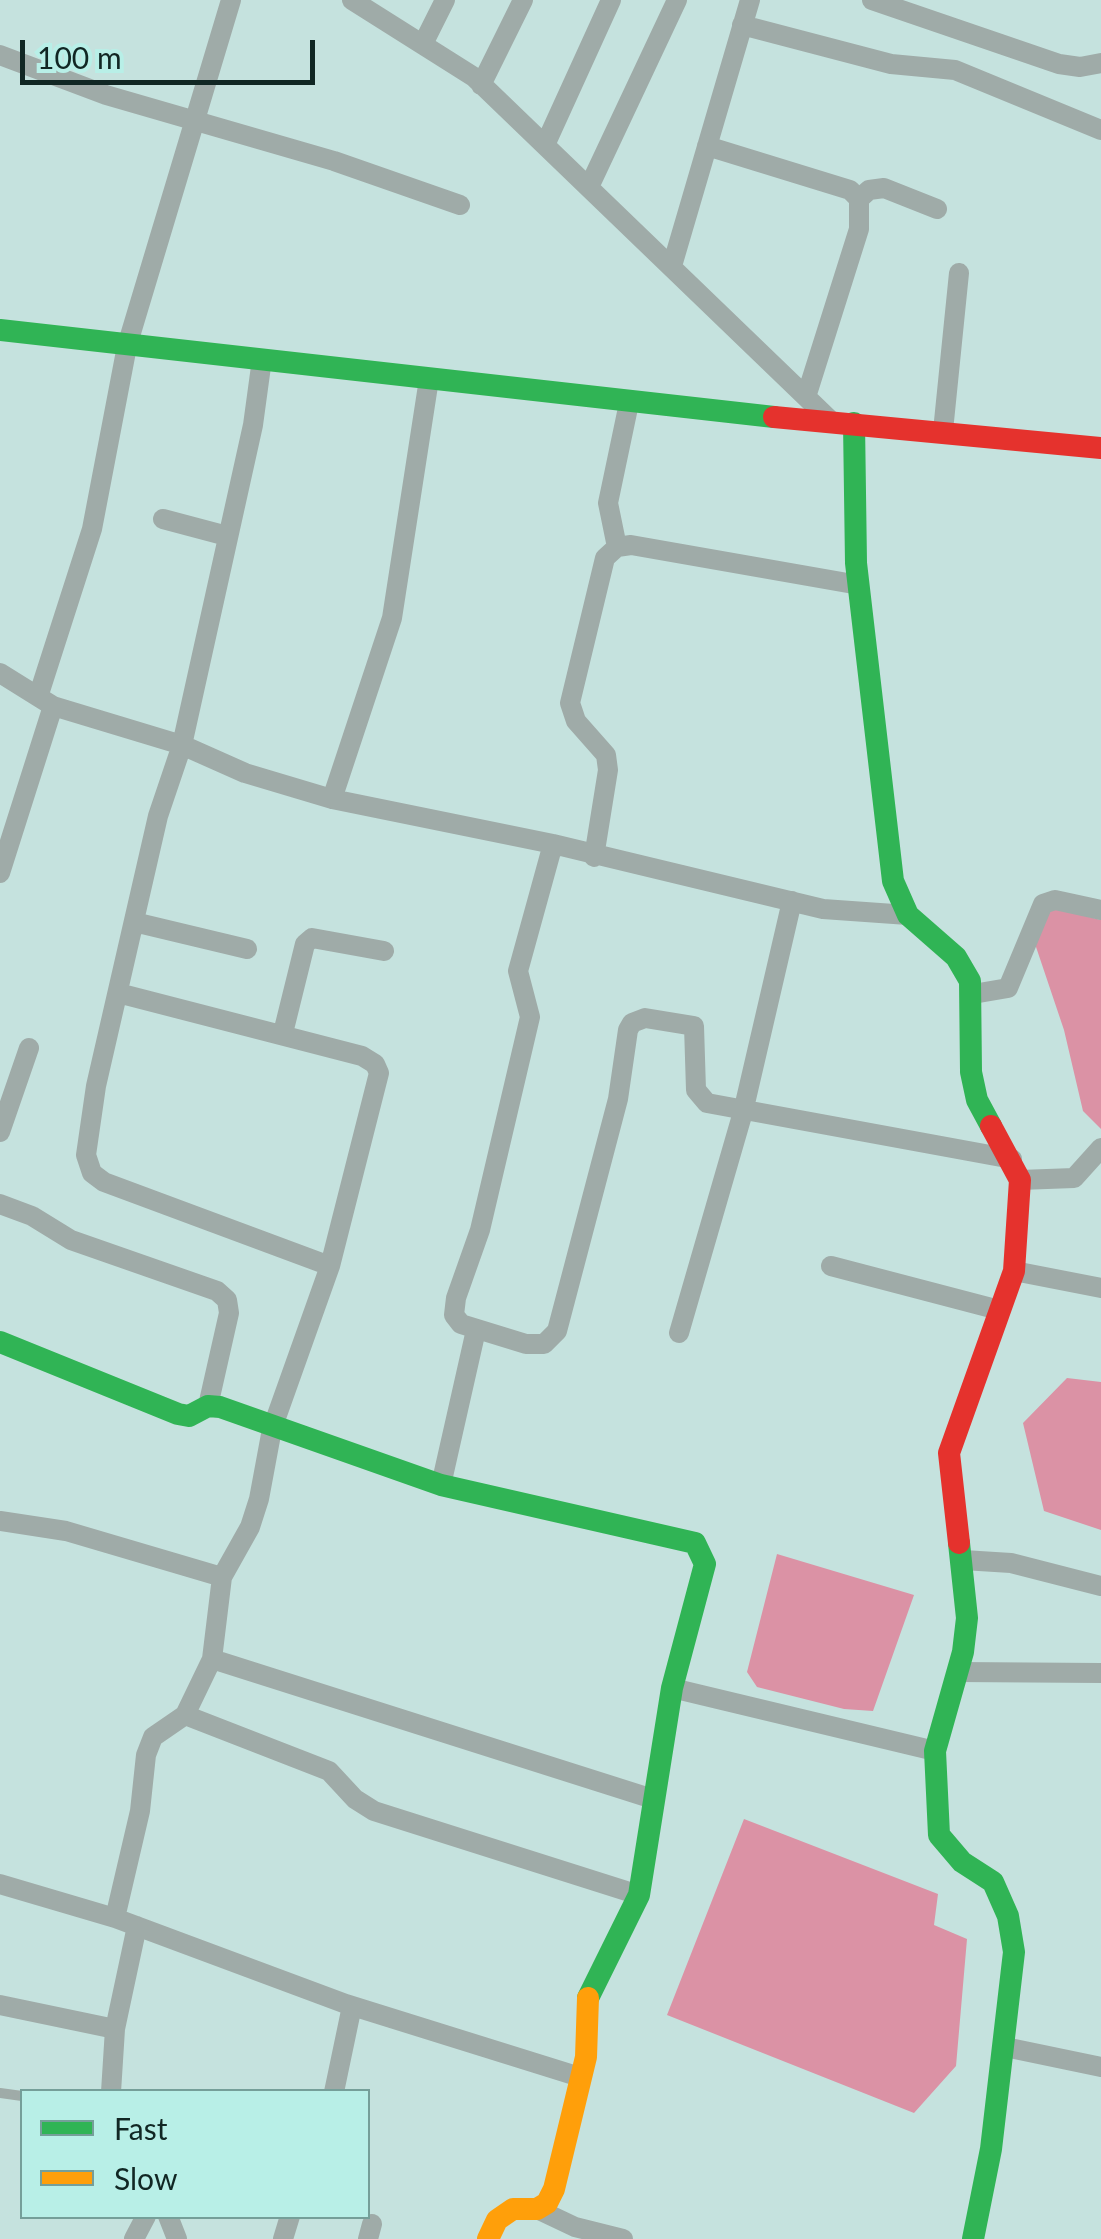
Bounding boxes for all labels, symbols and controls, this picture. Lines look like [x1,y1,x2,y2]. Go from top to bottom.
scale bar [25,20,320,82]
text: 100 m [37,39,122,75]
legend [20,2089,370,2219]
text: Fast [114,2110,168,2146]
text: Slow [114,2160,177,2196]

